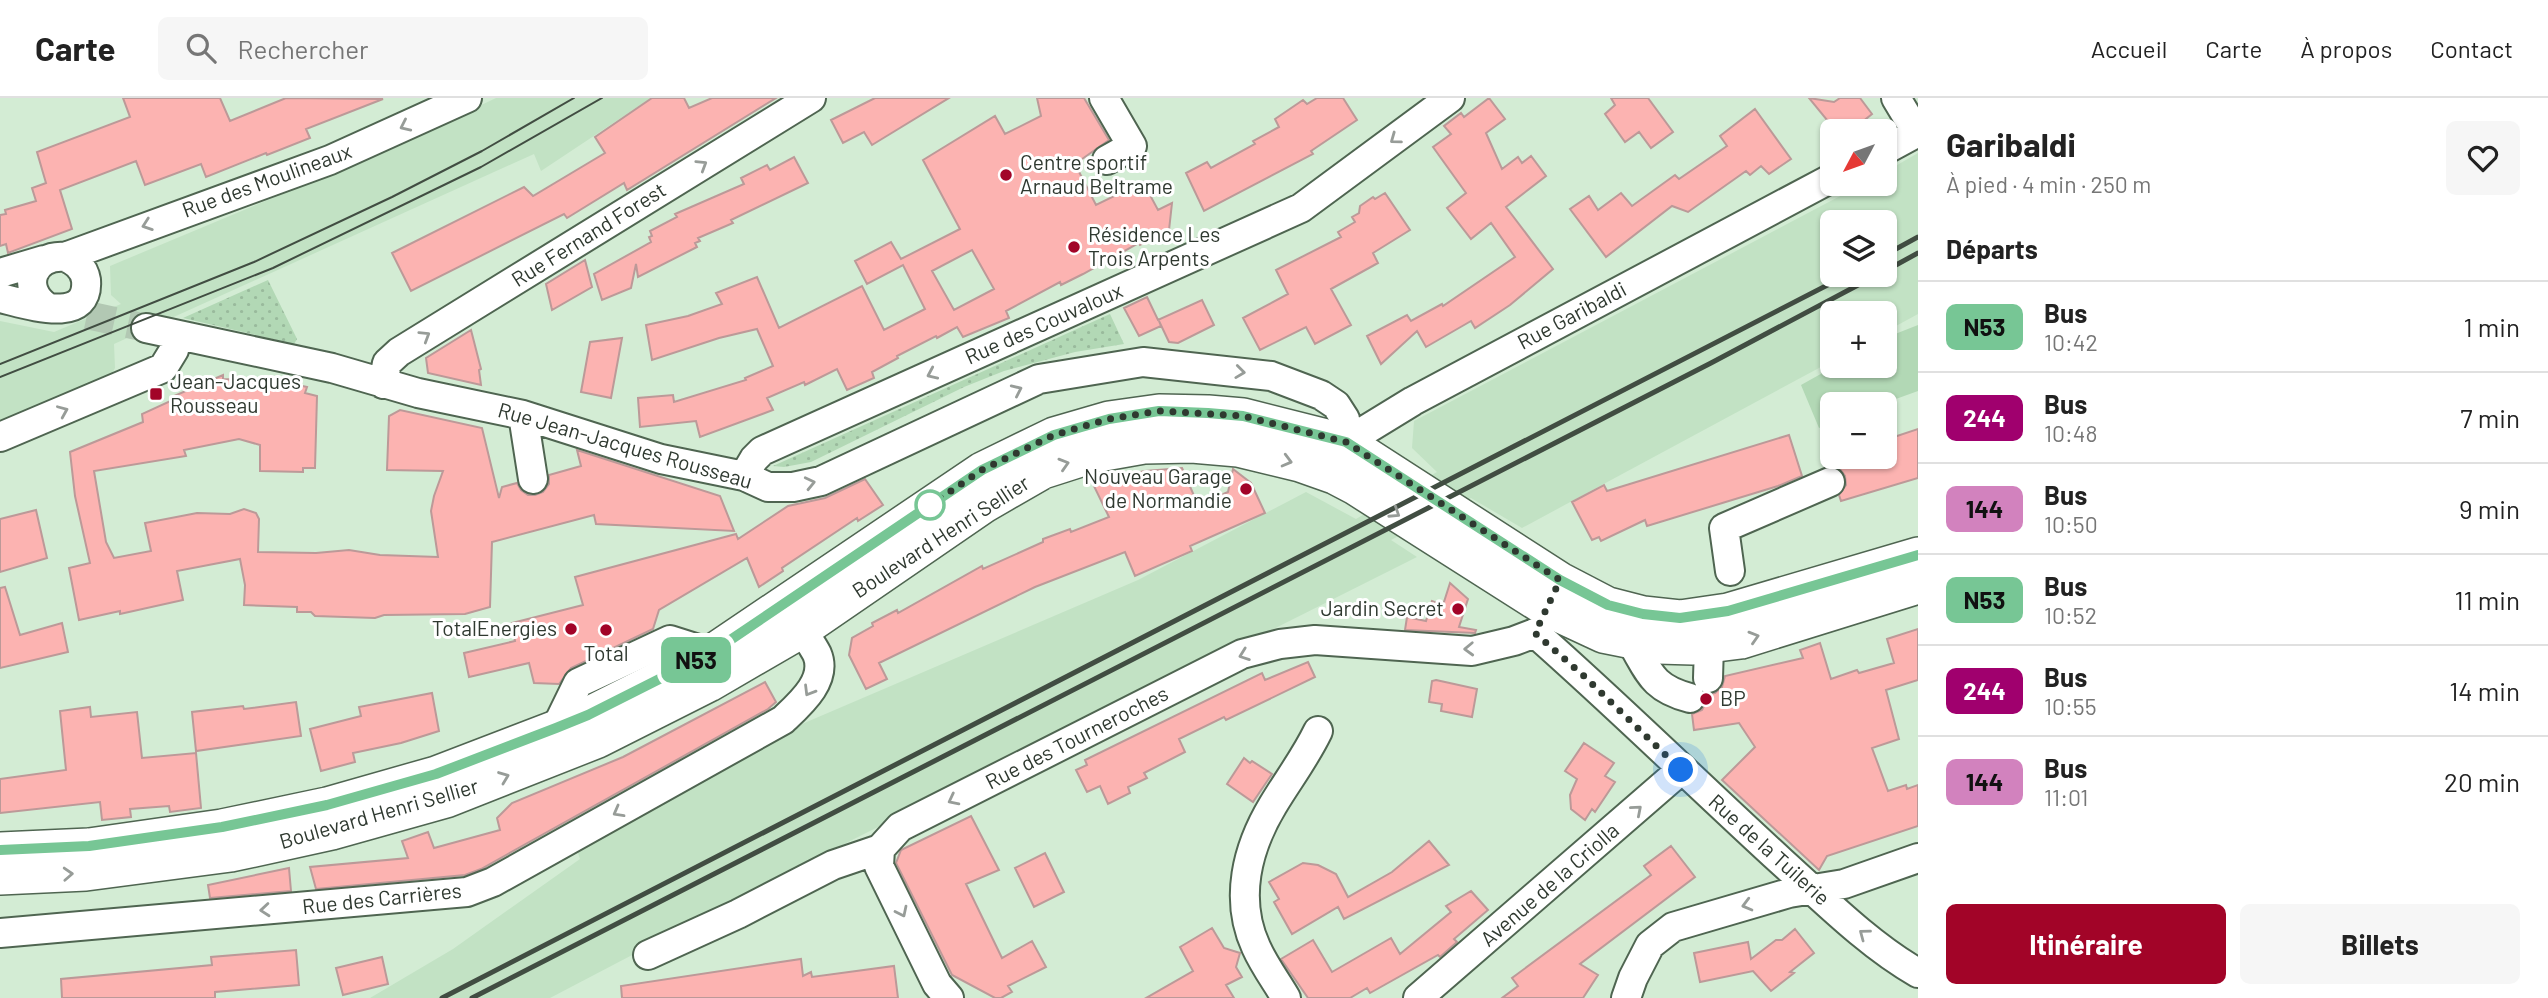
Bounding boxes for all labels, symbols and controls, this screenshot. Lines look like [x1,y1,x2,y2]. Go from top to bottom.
search box [158,17,648,80]
text: Carte [35,28,116,68]
icon: search [182,29,220,67]
text: Rechercher [238,33,368,64]
text: Accueil [2091,34,2167,63]
text: Carte [2205,34,2262,63]
text: À propos [2300,34,2392,63]
text: Contact [2430,34,2513,63]
one-way arrow [399,118,412,132]
north arrow [1820,119,1897,196]
map controls [1820,119,1897,469]
button: heart [2446,121,2520,195]
text: Garibaldi [1946,124,2076,164]
one-way arrow [1390,130,1402,143]
street label: Rue des Moulineaux [178,137,355,222]
place label: Centre sportif Arnaud Beltrame [1020,149,1173,198]
one-way arrow [695,160,708,173]
marker: Centre sportif Arnaud Beltrame [998,167,1014,183]
text: À pied · 4 min · 250 m [1946,170,2151,198]
street label: Rue Fernand Forest [506,176,670,291]
button: layers [1820,210,1897,287]
one-way arrow [141,217,153,231]
place label: Résidence Les Trois Arpents [1088,221,1220,270]
text: Départs [1946,233,2038,264]
marker: Résidence Les Trois Arpents [1066,239,1082,255]
street label: Rue Garibaldi [1513,276,1630,354]
street label: Rue des Couvaloux [961,277,1126,369]
text: Bus [2044,297,2087,328]
button: + [1820,301,1897,378]
text: 1 min [2464,311,2520,342]
text: N53 [1964,312,2005,341]
text: 10:42 [2044,328,2098,356]
one-way arrow [418,331,431,344]
one-way arrow [1234,365,1246,380]
one-way arrow [927,366,939,380]
place label: Jean-Jacques Rousseau [170,368,301,417]
one-way arrow [1010,384,1022,398]
marker: Jean-Jacques Rousseau [148,386,164,402]
text: Bus [2044,388,2087,419]
button: − [1820,392,1897,469]
street label: Rue Jean-Jacques Rousseau [495,396,755,493]
text: 7 min [2460,402,2520,433]
text: 244 [1963,403,2006,432]
one-way arrow [56,405,68,419]
text: 10:48 [2044,419,2098,447]
one-way arrow [1281,453,1293,467]
one-way arrow [1057,458,1069,472]
place label: Nouveau Garage de Normandie [1084,463,1232,512]
street label: Boulevard Henri Sellier [847,469,1034,602]
one-way arrow [803,477,815,492]
text: Bus [2044,479,2087,510]
marker: Nouveau Garage de Normandie [1238,481,1254,497]
unlabelled marker [915,490,945,520]
text: 9 min [2459,493,2520,524]
text: 144 [1966,494,2003,523]
one-way arrow [1387,504,1400,517]
text: 10:50 [2044,510,2098,538]
text: Bus [2044,570,2087,601]
text: 11 min [2454,584,2520,615]
text: N53 [1964,585,2005,614]
place label: Jardin Secret [1321,595,1444,620]
marker: Jardin Secret [1450,601,1466,617]
text: 10:52 [2044,601,2097,629]
place label: TotalEnergies [432,615,557,640]
marker: TotalEnergies [563,621,579,637]
marker: Total [598,622,614,638]
one-way arrow [1748,630,1760,645]
line badge: N53 [656,637,736,683]
place label: Total [583,640,629,665]
one-way arrow [1463,642,1474,657]
text: N53 [675,645,717,674]
one-way arrow [1239,647,1251,661]
text: Bus [2044,661,2087,692]
text: 14 min [2449,675,2520,706]
text: 244 [1963,676,2006,705]
street label: Rue des Tourneroches [981,680,1172,794]
one-way arrow [804,683,817,696]
place label: BP [1720,685,1746,710]
marker: BP [1698,691,1714,707]
text: 10:55 [2044,692,2097,720]
your location [1663,752,1698,787]
text: Bus [2044,752,2087,783]
text: 20 min [2444,766,2520,797]
text: 144 [1966,767,2003,796]
one-way arrow [497,771,509,785]
street label: Boulevard Henri Sellier [276,772,481,853]
text: 11:01 [2044,783,2088,811]
street label: Rue de la Tuilerie [1704,788,1836,910]
one-way arrow [948,792,960,806]
one-way arrow [613,804,626,817]
one-way arrow [1629,806,1642,818]
street label: Avenue de la Criolla [1475,817,1623,951]
one-way arrow [63,866,74,881]
street label: Rue des Carrières [301,877,463,918]
one-way arrow [1741,896,1753,911]
one-way arrow [259,903,271,918]
button: Itinéraire [1946,904,2226,984]
button: Billets [2240,904,2520,984]
one-way arrow [893,905,907,917]
one-way arrow [1859,929,1872,942]

